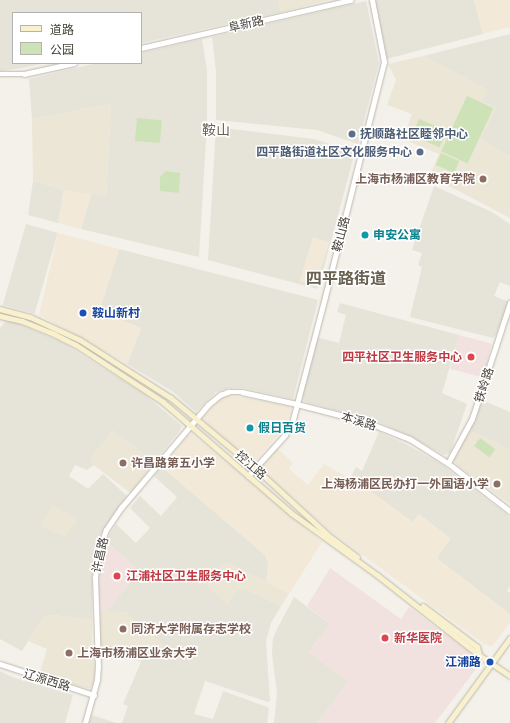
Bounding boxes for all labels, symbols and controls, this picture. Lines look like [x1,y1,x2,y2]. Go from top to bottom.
legend [12,12,142,64]
street label: 阜新路 [227,13,265,35]
text: 道路 [50,22,74,37]
text: 公园 [50,42,74,57]
district label: 鞍山 [202,122,230,138]
place label: 抚顺路社区睦邻中心 [360,127,468,141]
marker: 抚顺路社区睦邻中心 [347,129,357,139]
place label: 四平路街道社区文化服务中心 [256,145,412,159]
marker: 四平路街道社区文化服务中心 [415,147,425,157]
place label: 上海市杨浦区教育学院 [355,172,475,186]
marker: 上海市杨浦区教育学院 [478,174,488,184]
street label: 鞍山路 [330,215,352,253]
place label: 申安公寓 [373,228,421,242]
marker: 申安公寓 [360,230,370,240]
district label: 四平路街道 [306,268,386,288]
place label: 鞍山新村 [92,306,140,320]
marker: 鞍山新村 [77,307,89,319]
place label: 四平社区卫生服务中心 [342,350,462,364]
marker: 四平社区卫生服务中心 [465,351,477,363]
street label: 铁岭路 [472,366,496,404]
street label: 本溪路 [340,409,378,433]
place label: 假日百货 [258,421,306,435]
marker: 假日百货 [245,423,255,433]
street label: 控江路 [233,448,269,482]
place label: 许昌路第五小学 [131,456,215,470]
marker: 许昌路第五小学 [118,458,128,468]
place label: ‌上海杨浦区民办打一外国语小学 [321,477,489,491]
marker: ‌上海杨浦区民办打一外国语小学 [492,479,502,489]
street label: 许昌路 [89,536,111,574]
place label: 江浦社区卫生服务中心 [126,569,246,583]
marker: 江浦社区卫生服务中心 [111,570,123,582]
place label: 同济大学附属存志学校 [131,622,251,636]
marker: 同济大学附属存志学校 [118,624,128,634]
place label: 新华医院 [394,631,442,645]
marker: 新华医院 [379,632,391,644]
place label: 上海市杨浦区业余大学 [77,646,197,660]
marker: 上海市杨浦区业余大学 [64,648,74,658]
place label: 江浦路 [445,655,481,669]
marker: 江浦路 [484,656,496,668]
street label: 辽源西路 [22,666,72,694]

